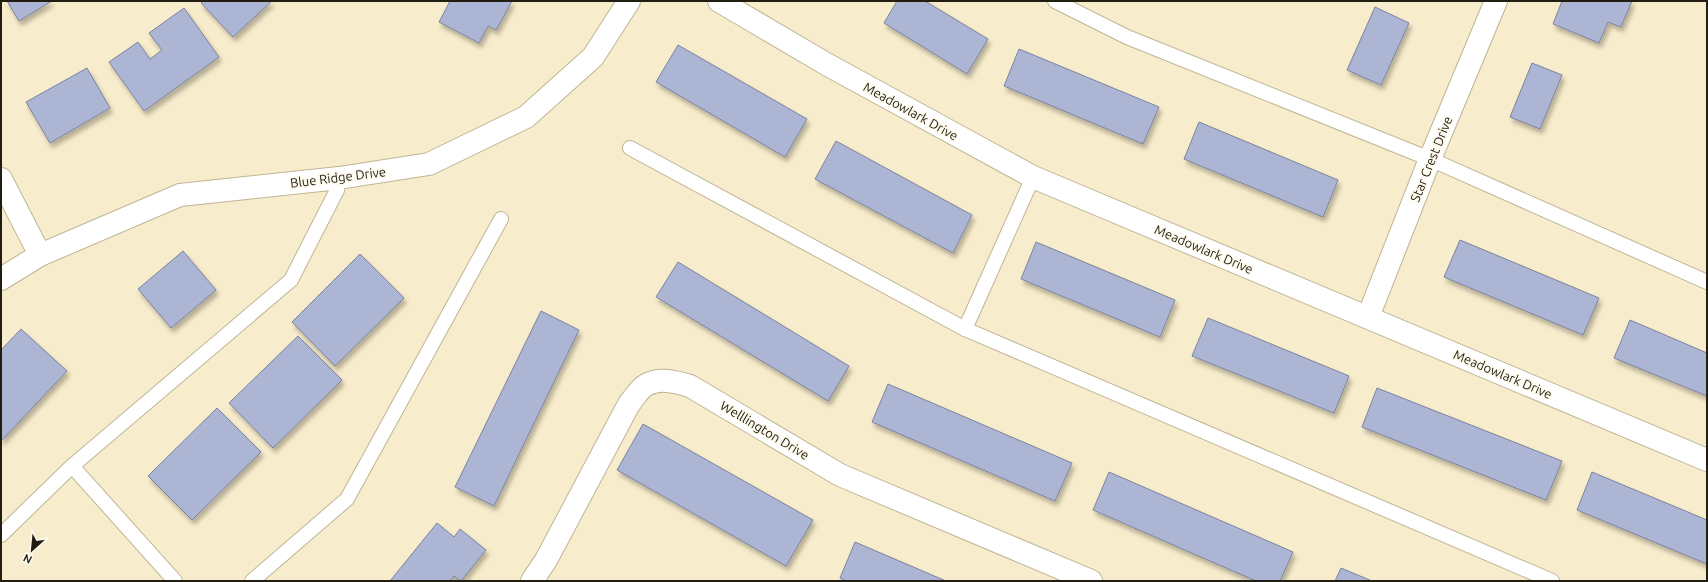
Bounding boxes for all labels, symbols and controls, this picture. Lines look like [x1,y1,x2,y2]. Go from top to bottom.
street label: Meadowlark Drive [861,79,961,143]
street label: Star Crest Drive [1407,114,1455,204]
street label: Blue Ridge Drive [289,164,387,190]
street label: Meadowlark Drive [1153,222,1255,276]
street label: Meadowlark Drive [1452,347,1554,401]
street label: Welllington Drive [718,398,812,462]
north arrow [12,530,52,570]
text: N [21,552,34,566]

